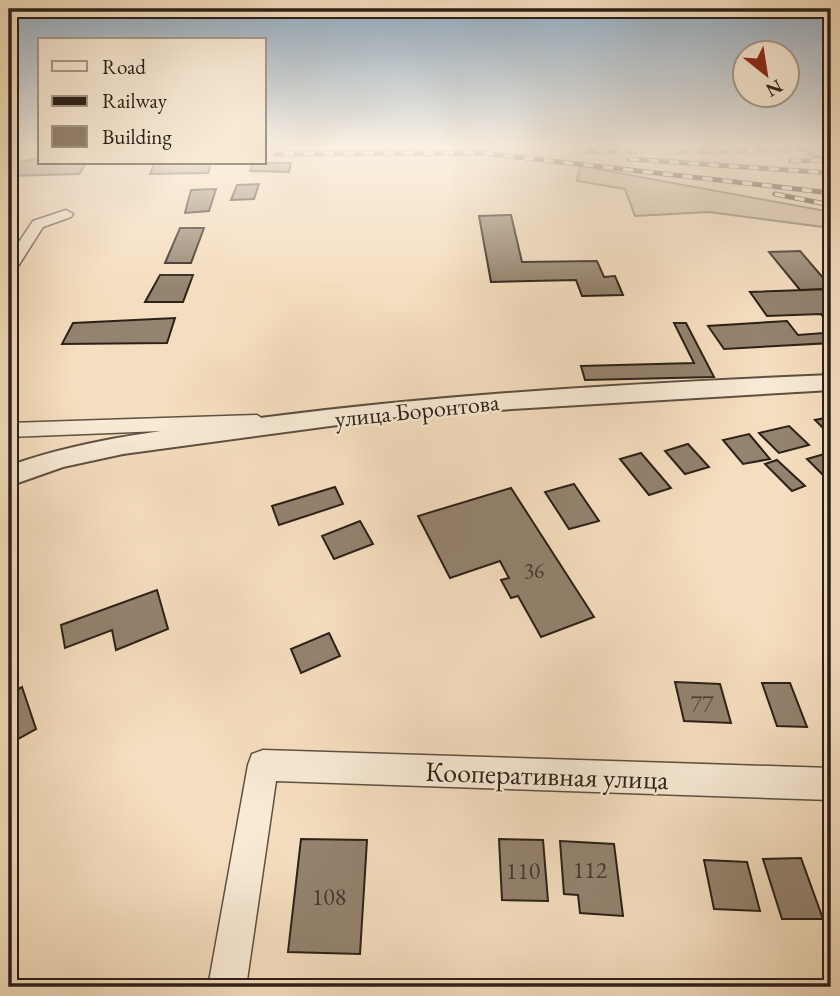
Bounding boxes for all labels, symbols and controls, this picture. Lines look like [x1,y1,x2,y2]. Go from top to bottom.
legend [38,38,266,164]
north arrow [732,38,802,108]
text: Road [102,53,146,80]
text: N [761,74,787,103]
text: Railway [102,87,168,114]
text: Building [102,123,172,150]
street label: улица Боронтова [333,386,501,434]
house number: 36 [524,557,544,584]
house number: 77 [690,688,714,719]
street label: Кооперативная улица [425,753,670,797]
house number: 112 [573,854,608,885]
house number: 110 [506,855,540,886]
house number: 108 [312,881,346,912]

